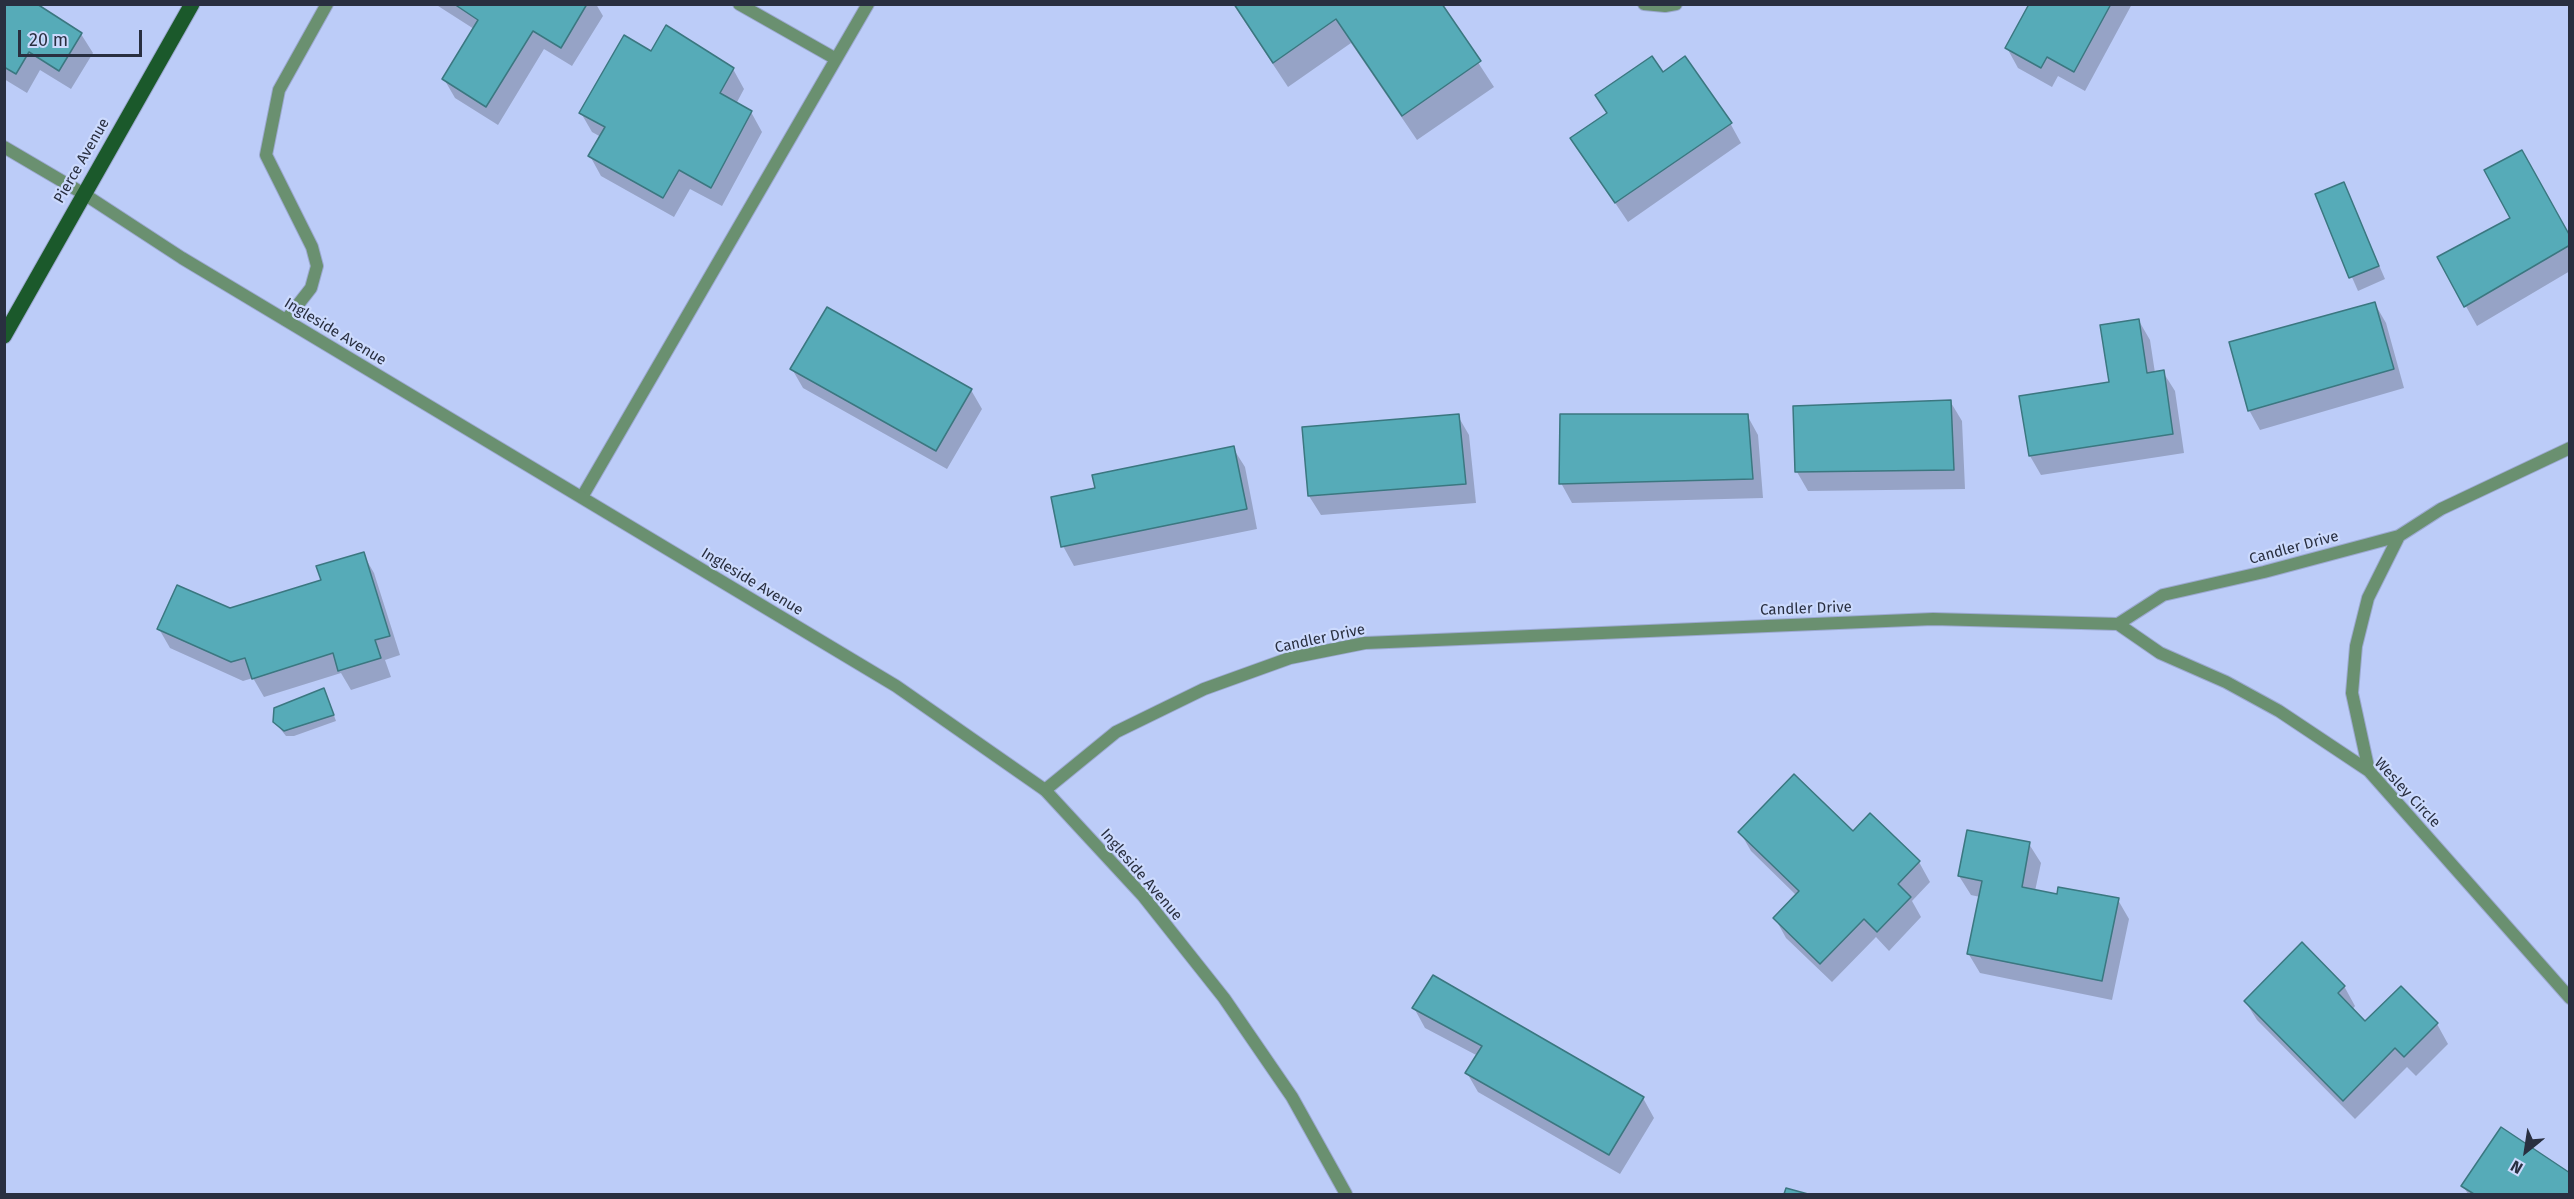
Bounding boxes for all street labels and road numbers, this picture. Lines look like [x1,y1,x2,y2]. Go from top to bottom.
street label: Pierce Avenue [50,115,114,207]
street label: Ingleside Avenue [281,295,389,369]
street label: Candler Drive [2247,527,2341,569]
street label: Ingleside Avenue [698,545,806,619]
street label: Candler Drive [1760,598,1852,620]
street label: Candler Drive [1273,621,1367,657]
street label: Wesley Circle [2370,754,2444,832]
street label: Ingleside Avenue [1096,825,1186,925]

